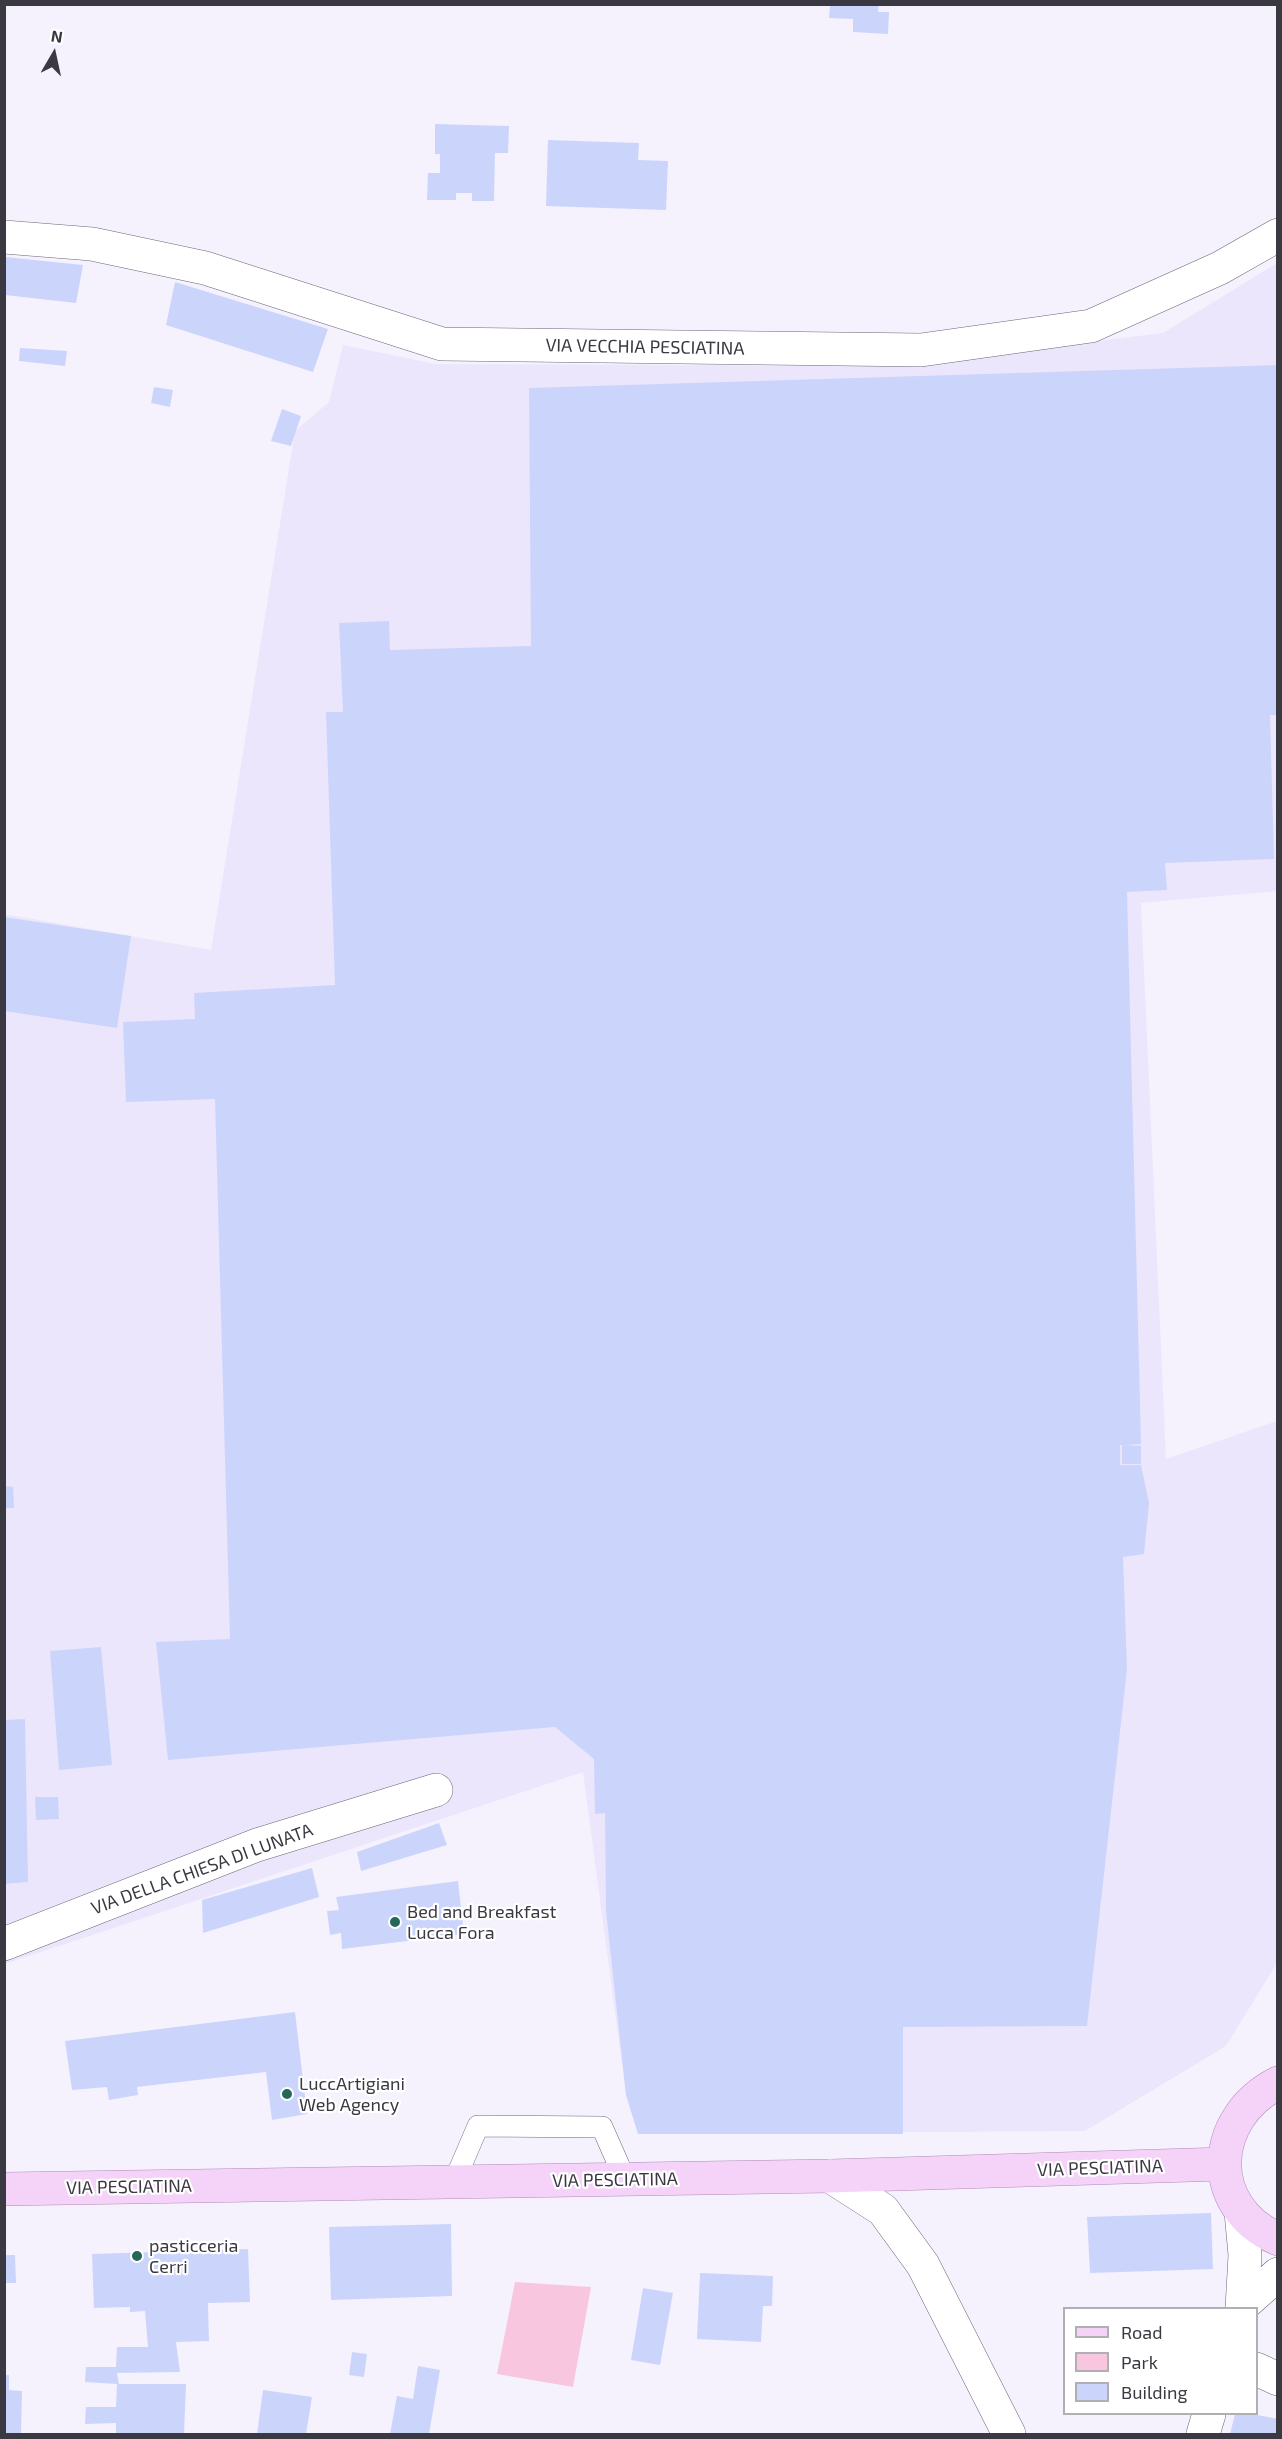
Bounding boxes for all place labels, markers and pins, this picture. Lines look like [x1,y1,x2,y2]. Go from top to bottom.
place label: Bed and Breakfast Lucca Fora [407,1901,556,1944]
marker: Bed and Breakfast Lucca Fora [388,1915,402,1929]
place label: LuccArtigiani Web Agency [299,2073,405,2116]
marker: LuccArtigiani Web Agency [280,2087,294,2101]
place label: pasticceria Cerri [149,2235,238,2278]
marker: pasticceria Cerri [130,2249,144,2263]

